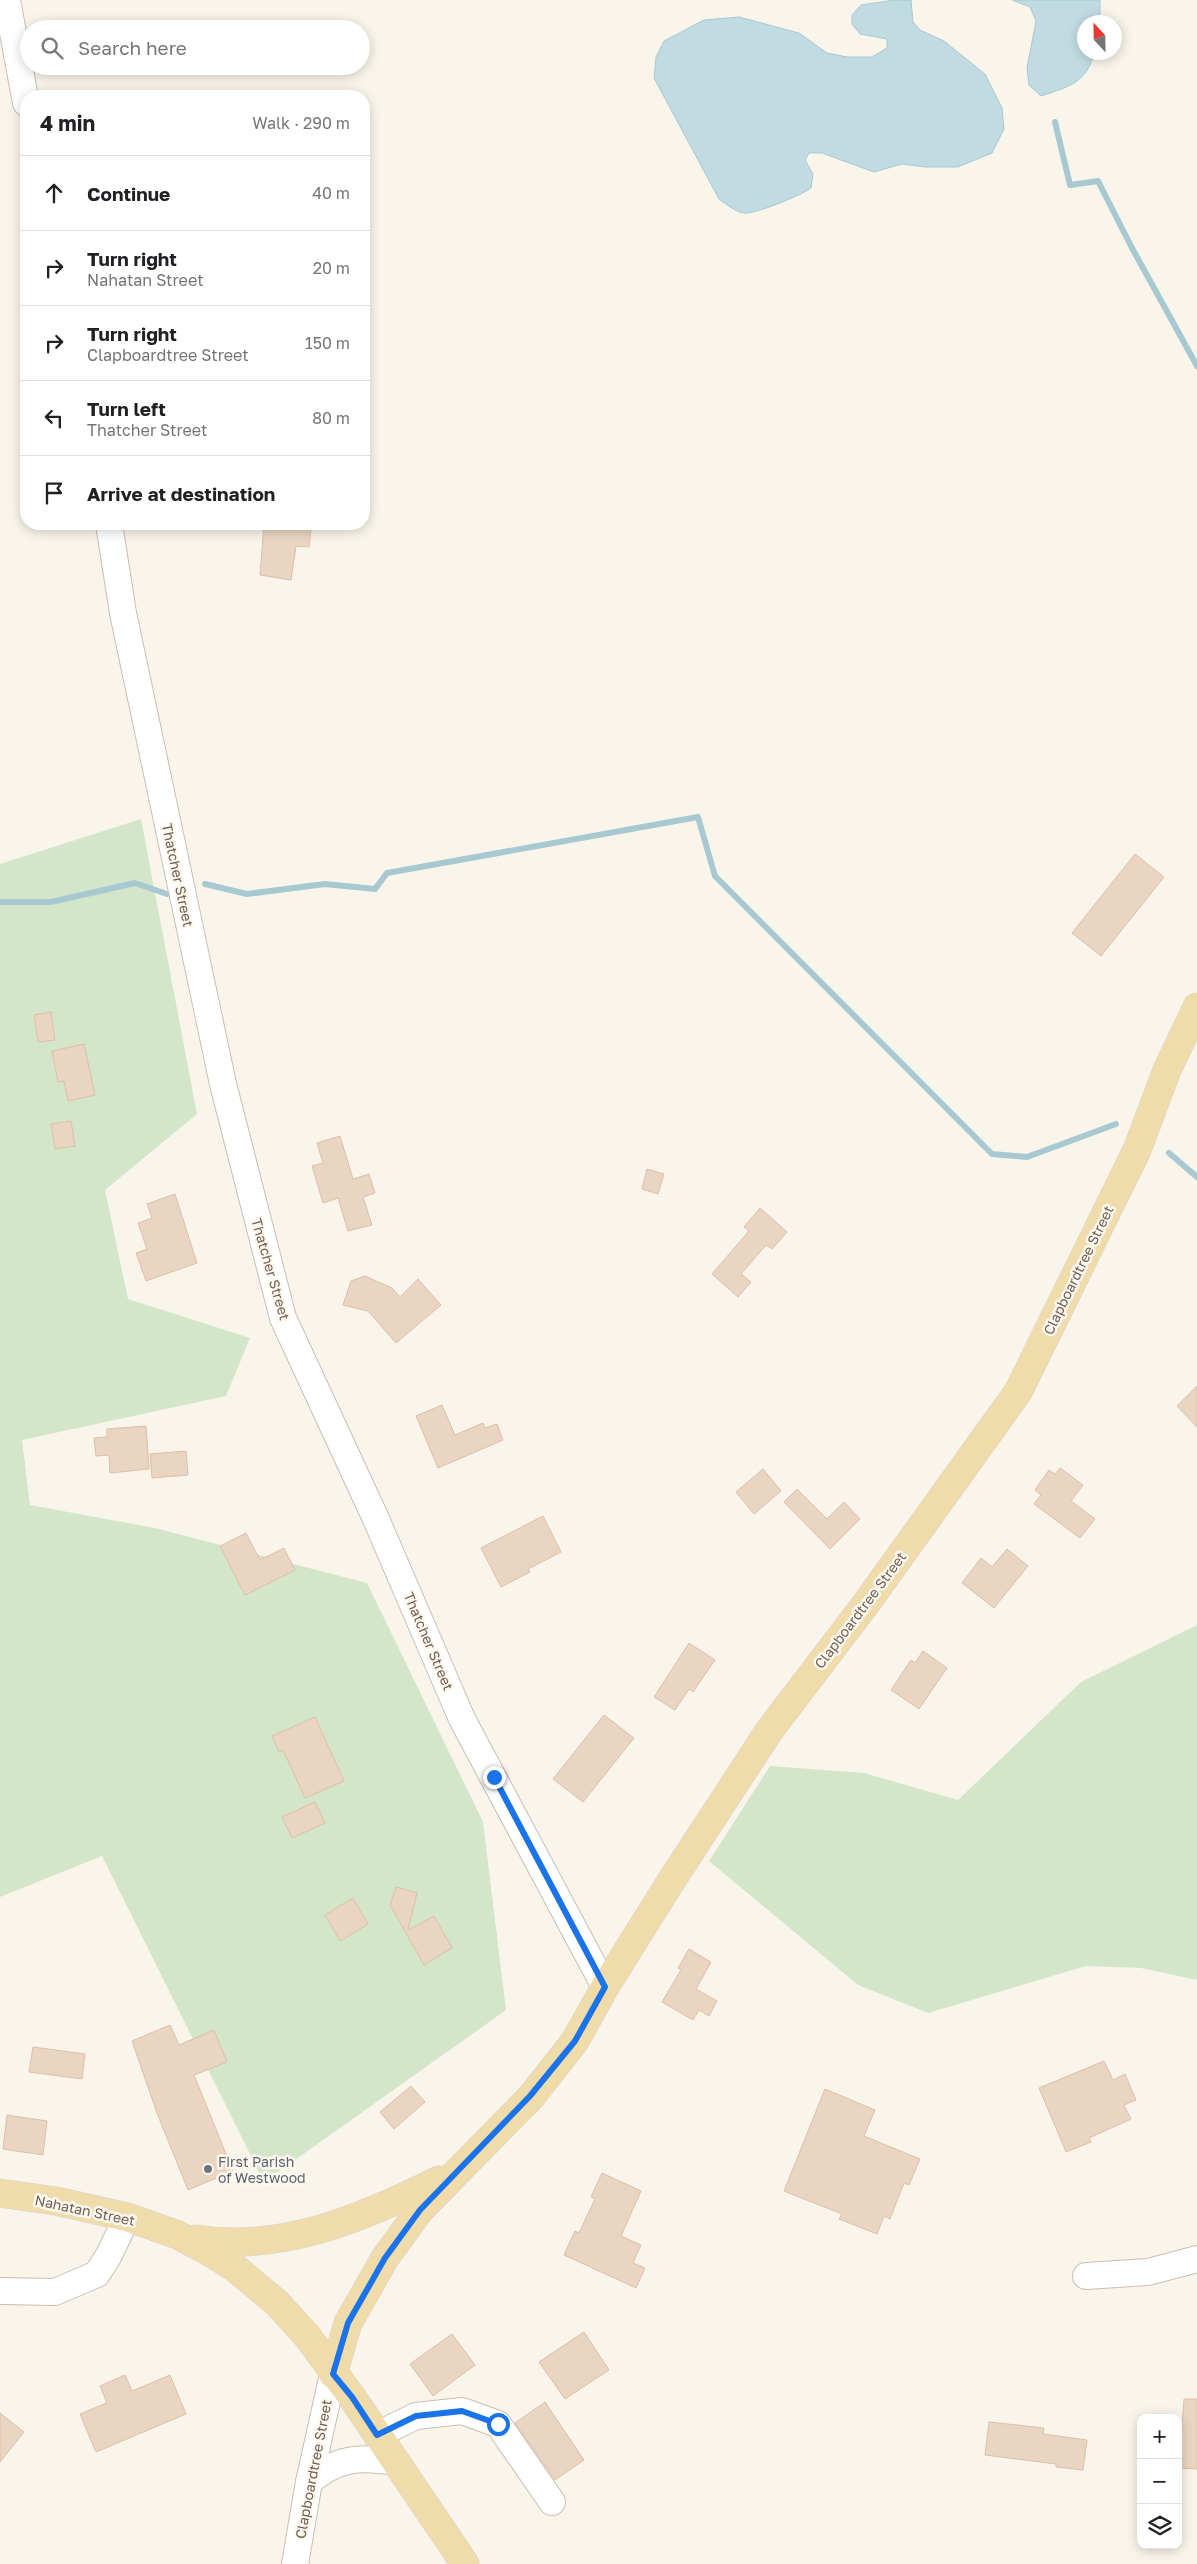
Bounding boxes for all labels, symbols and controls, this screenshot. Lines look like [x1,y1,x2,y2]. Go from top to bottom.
north arrow [1077,15,1122,60]
search box [20,20,370,75]
icon: search [38,34,66,62]
text: Search here [78,36,187,59]
text: 4 min [40,110,95,136]
text: Walk · 290 m [252,113,350,133]
icon: ahead [40,179,68,207]
text: Continue [87,182,170,205]
text: 40 m [312,183,350,203]
text: Turn right [87,247,177,270]
icon: right [40,254,68,282]
text: 20 m [313,258,350,278]
text: Nahatan Street [87,270,204,290]
text: Turn right [87,322,177,345]
icon: right [40,329,68,357]
text: 150 m [305,333,350,353]
text: Clapboardtree Street [87,345,249,365]
text: Turn left [87,397,166,420]
icon: left [40,404,68,432]
text: 80 m [312,408,350,428]
text: Thatcher Street [87,420,207,440]
icon: arrive [40,479,68,507]
text: Arrive at destination [87,482,275,505]
street label: Thatcher Street [159,822,197,928]
street label: Clapboardtree Street [1039,1203,1117,1337]
street label: Thatcher Street [248,1216,294,1322]
street label: Clapboardtree Street [811,1548,909,1672]
street label: Thatcher Street [401,1589,457,1693]
route end [483,1766,506,1789]
place label: First Parish of Westwood [218,2153,306,2186]
marker: First Parish of Westwood [202,2163,214,2175]
street label: Nahatan Street [33,2191,137,2229]
street label: Clapboardtree Street [291,2398,335,2540]
route start [487,2413,510,2436]
map controls [1137,2414,1182,2549]
button: + [1137,2414,1182,2459]
button: − [1137,2459,1182,2504]
button: layers [1137,2504,1182,2549]

